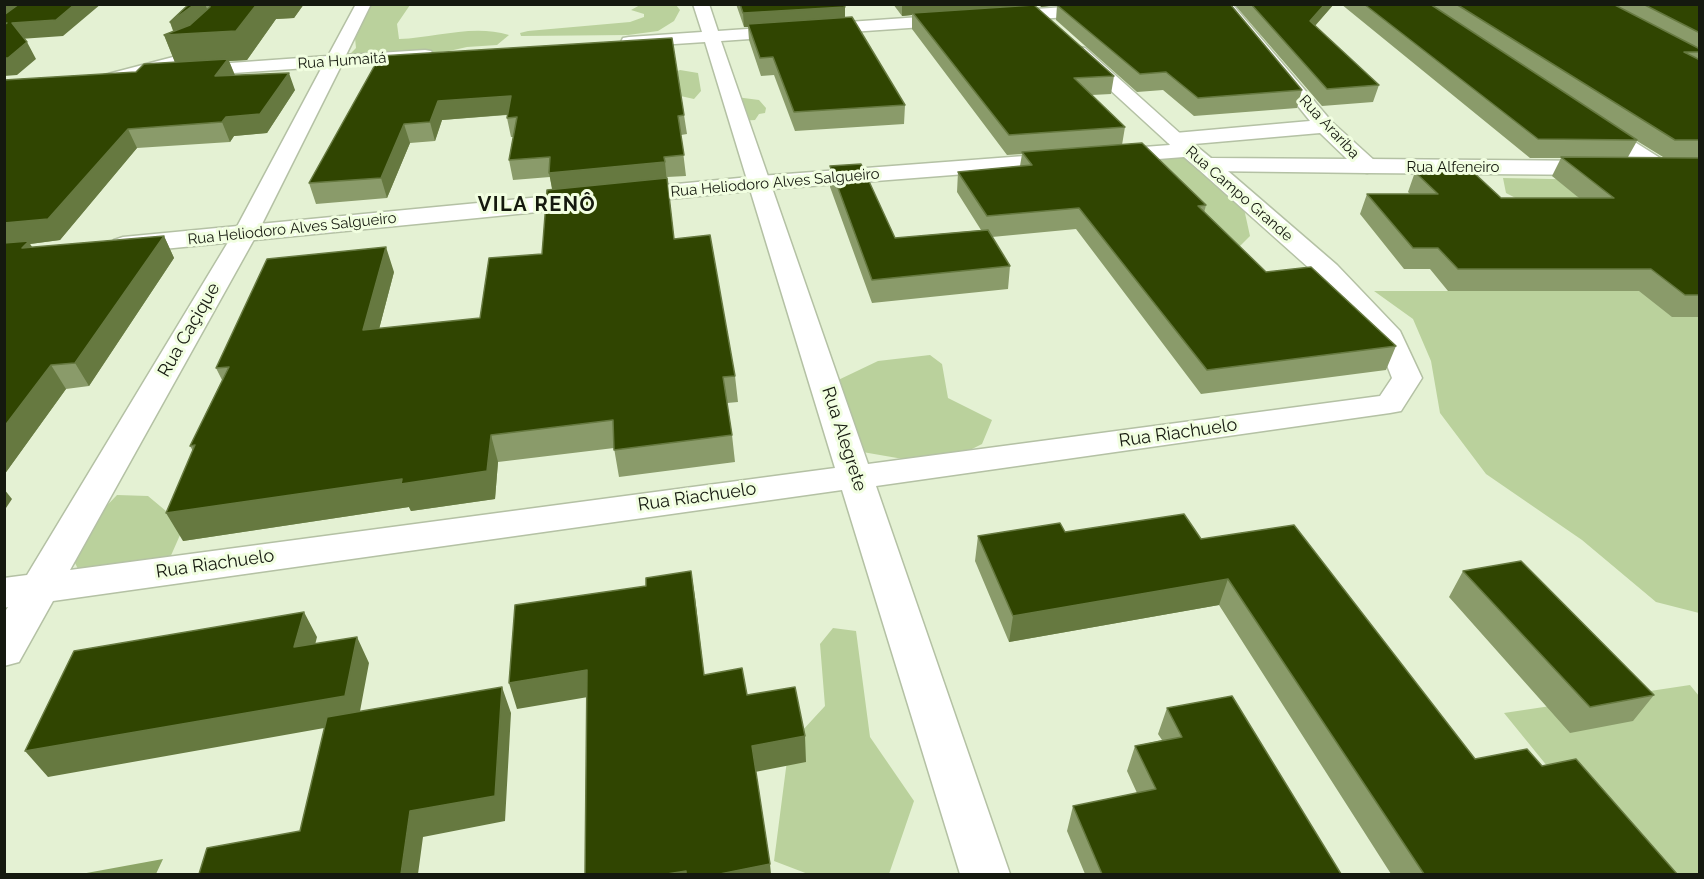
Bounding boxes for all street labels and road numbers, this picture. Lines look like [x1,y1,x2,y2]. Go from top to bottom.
street label: Rua Humaitá [297,49,387,73]
street label: Rua Araríba [1295,92,1363,162]
street label: Rua Campo Grande [1182,143,1296,245]
street label: Rua Alfeneiro [1406,158,1500,176]
street label: Rua Heliodoro Alves Salgueiro [670,165,880,201]
street label: Rua Heliodoro Alves Salgueiro [187,209,397,249]
street label: Rua Caçique [153,279,225,381]
street label: Rua Alegrete [817,384,871,494]
street label: Rua Riachuelo [1117,414,1239,452]
street label: Rua Riachuelo [636,478,758,516]
street label: Rua Riachuelo [154,545,276,583]

